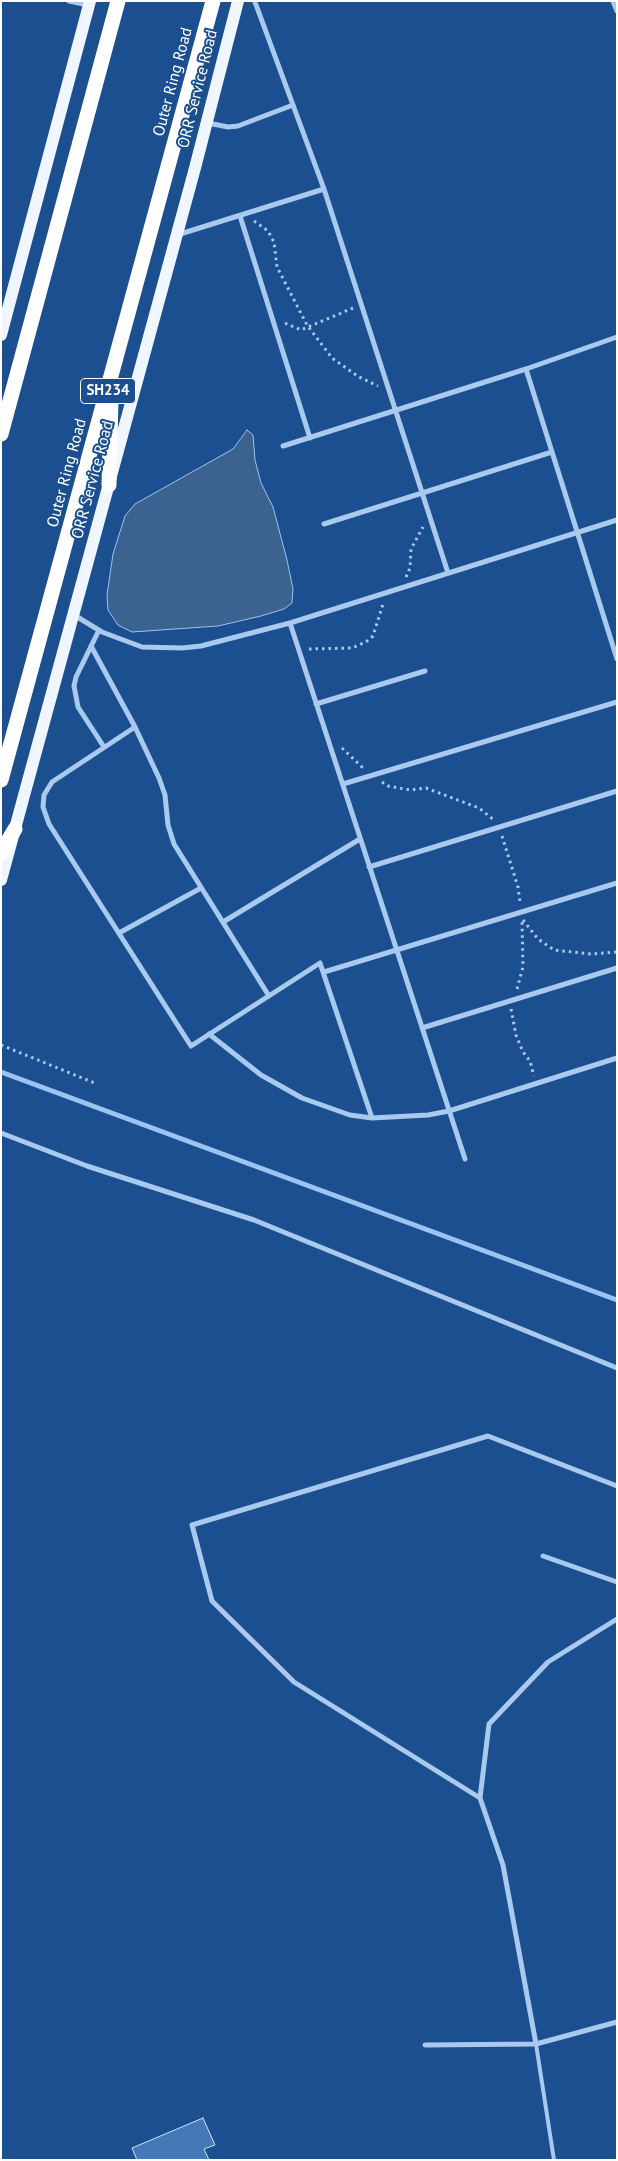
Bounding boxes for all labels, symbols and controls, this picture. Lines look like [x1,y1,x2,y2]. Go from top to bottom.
street label: Outer Ring Road [149,25,197,139]
street label: ORR Service Road [174,28,222,150]
road number: SH234 [80,378,136,404]
street label: Outer Ring Road [43,416,91,530]
street label: ORR Service Road [68,419,118,541]

